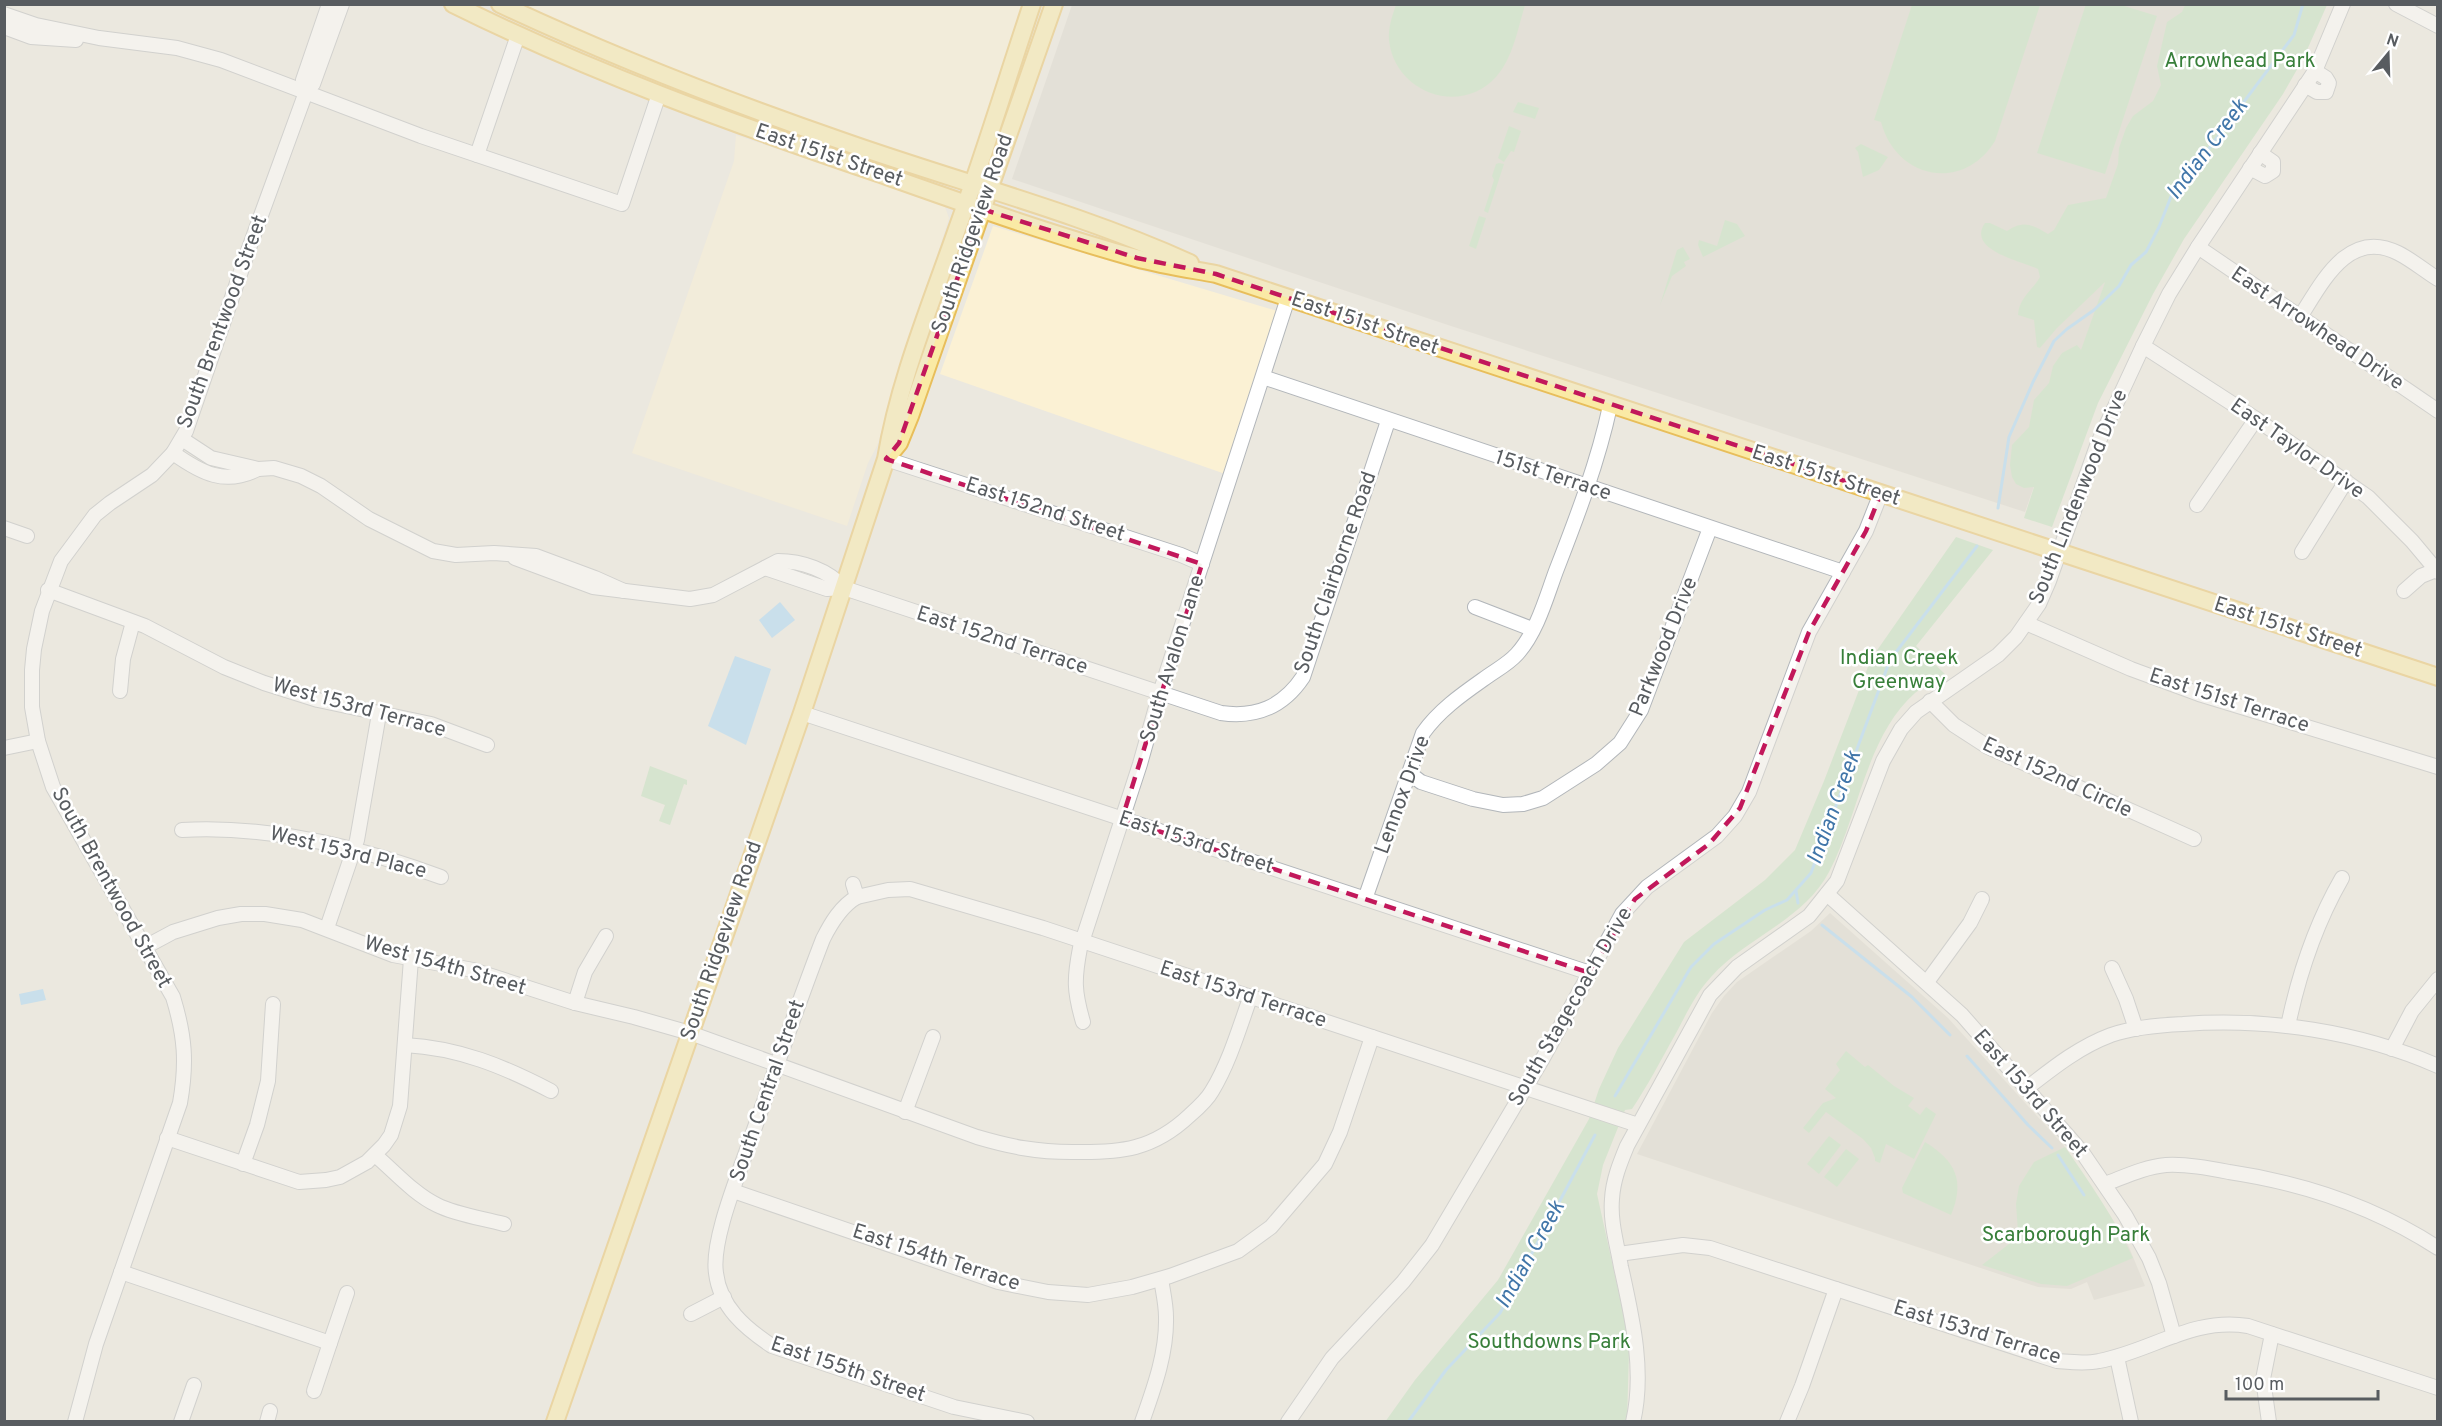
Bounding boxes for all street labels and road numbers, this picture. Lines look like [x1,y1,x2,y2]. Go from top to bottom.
street label: East 151st Street [751,118,907,194]
street label: South Ridgeview Road [926,131,1020,337]
street label: South Brentwood Street [172,211,274,433]
street label: East Arrowhead Drive [2225,261,2409,397]
street label: East 151st Street [1287,286,1443,362]
street label: South Lindenwood Drive [2023,386,2135,608]
street label: East Taylor Drive [2224,393,2370,505]
street label: East 151st Street [1748,439,1904,513]
street label: 151st Terrace [1491,444,1615,508]
street label: South Clairborne Road [1289,468,1383,678]
street label: East 152nd Street [962,471,1128,549]
street label: South Avalon Lane [1135,572,1211,746]
street label: Parkwood Drive [1624,573,1704,721]
street label: East 151st Street [2210,591,2366,665]
street label: East 152nd Terrace [913,601,1091,681]
street label: East 151st Terrace [2145,662,2313,740]
street label: West 153rd Terrace [269,672,449,744]
street label: East 152nd Circle [1978,731,2136,825]
street label: Lennox Drive [1369,732,1437,858]
street label: South Brentwood Street [45,783,177,993]
street label: East 153rd Street [1115,805,1277,881]
street label: West 153rd Place [267,820,429,886]
street label: South Ridgeview Road [675,838,769,1044]
street label: South Stagecoach Drive [1503,902,1639,1112]
street label: West 154th Street [361,930,529,1002]
street label: East 153rd Terrace [1156,955,1330,1035]
street label: South Central Street [724,996,812,1186]
street label: East 153rd Street [1967,1024,2093,1164]
street label: East 154th Terrace [849,1218,1023,1298]
street label: East 153rd Terrace [1890,1295,2064,1371]
street label: East 155th Street [767,1331,929,1409]

